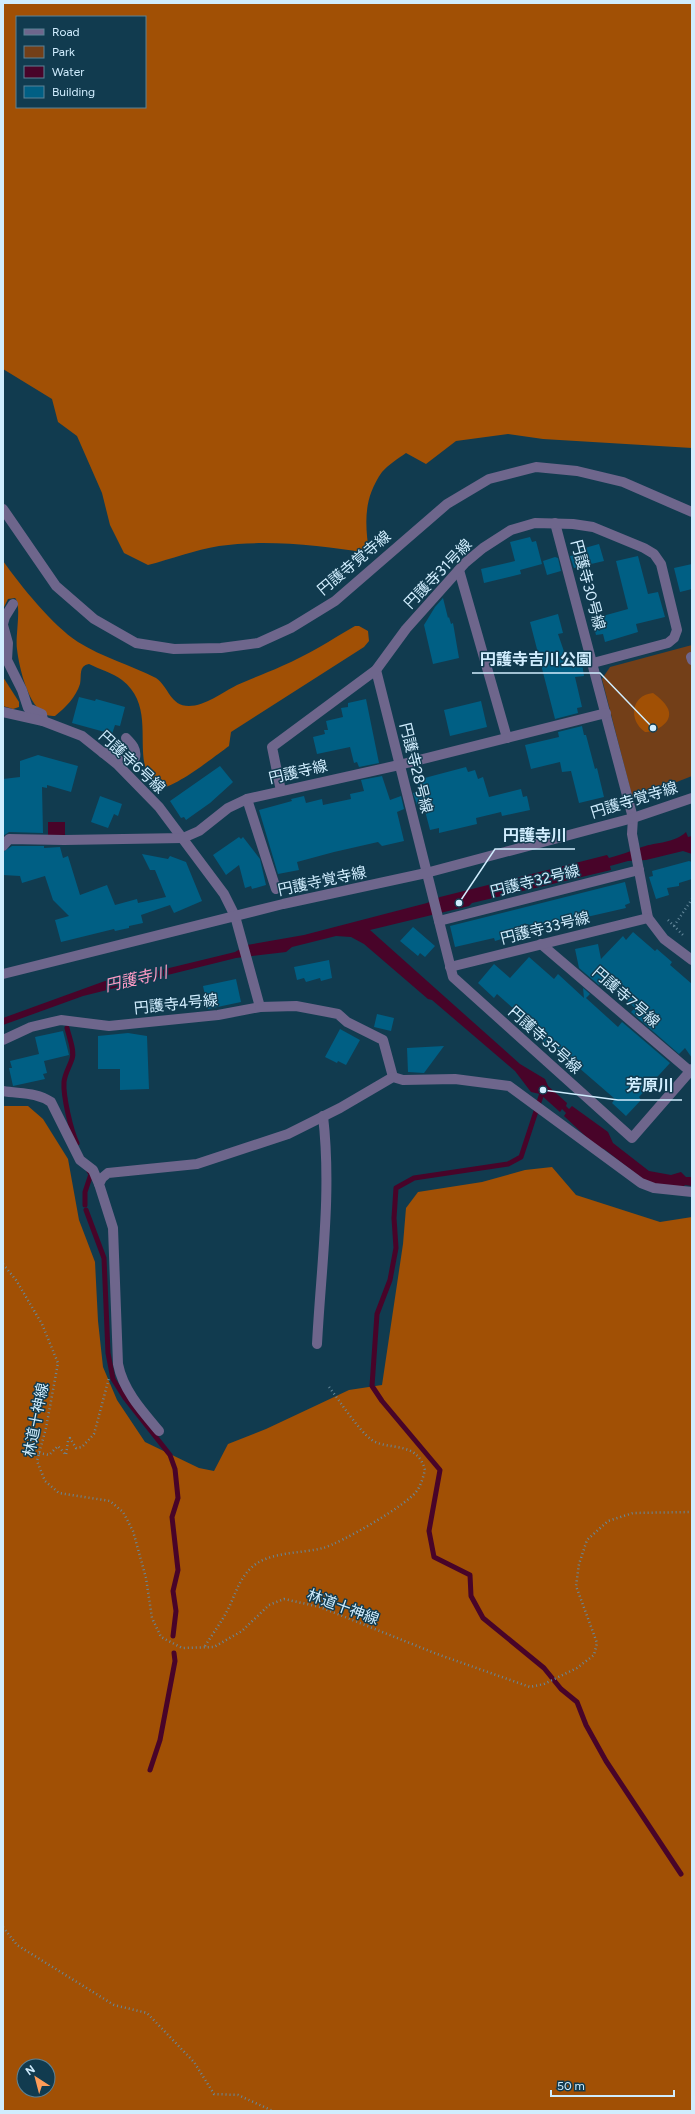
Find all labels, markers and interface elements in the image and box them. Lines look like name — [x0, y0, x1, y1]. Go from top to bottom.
legend — [16, 16, 146, 108]
text: Road — [52, 25, 80, 39]
text: Park — [52, 45, 75, 59]
text: Water — [52, 65, 84, 79]
text: Building — [52, 85, 95, 99]
street label: 円護寺覚寺線 — [314, 527, 394, 599]
street label: 円護寺31号線 — [400, 536, 476, 612]
street label: 円護寺30号線 — [567, 538, 609, 632]
callout: 円護寺吉川公園 — [472, 645, 600, 673]
text: 円護寺吉川公園 — [480, 650, 592, 669]
street label: 円護寺28号線 — [396, 721, 436, 815]
street label: 円護寺6号線 — [95, 727, 169, 797]
street label: 円護寺線 — [267, 756, 329, 788]
street label: 円護寺覚寺線 — [588, 778, 680, 822]
callout: 円護寺川 — [495, 821, 575, 849]
text: 円護寺川 — [503, 826, 567, 845]
street label: 円護寺32号線 — [488, 861, 582, 901]
street label: 円護寺覚寺線 — [276, 863, 368, 899]
street label: 円護寺33号線 — [499, 908, 591, 948]
water label: 円護寺川 — [103, 962, 171, 995]
street label: 円護寺7号線 — [589, 963, 663, 1031]
street label: 円護寺4号線 — [133, 991, 219, 1017]
street label: 円護寺35号線 — [505, 1003, 585, 1077]
callout: 芳原川 — [618, 1072, 682, 1100]
text: 芳原川 — [626, 1076, 674, 1095]
street label: 林道十神線 — [20, 1381, 52, 1459]
street label: 林道十神線 — [305, 1586, 381, 1628]
north arrow — [16, 2058, 56, 2098]
text: N — [23, 2063, 38, 2078]
scale bar — [551, 2072, 674, 2098]
text: 50 m — [557, 2079, 585, 2093]

